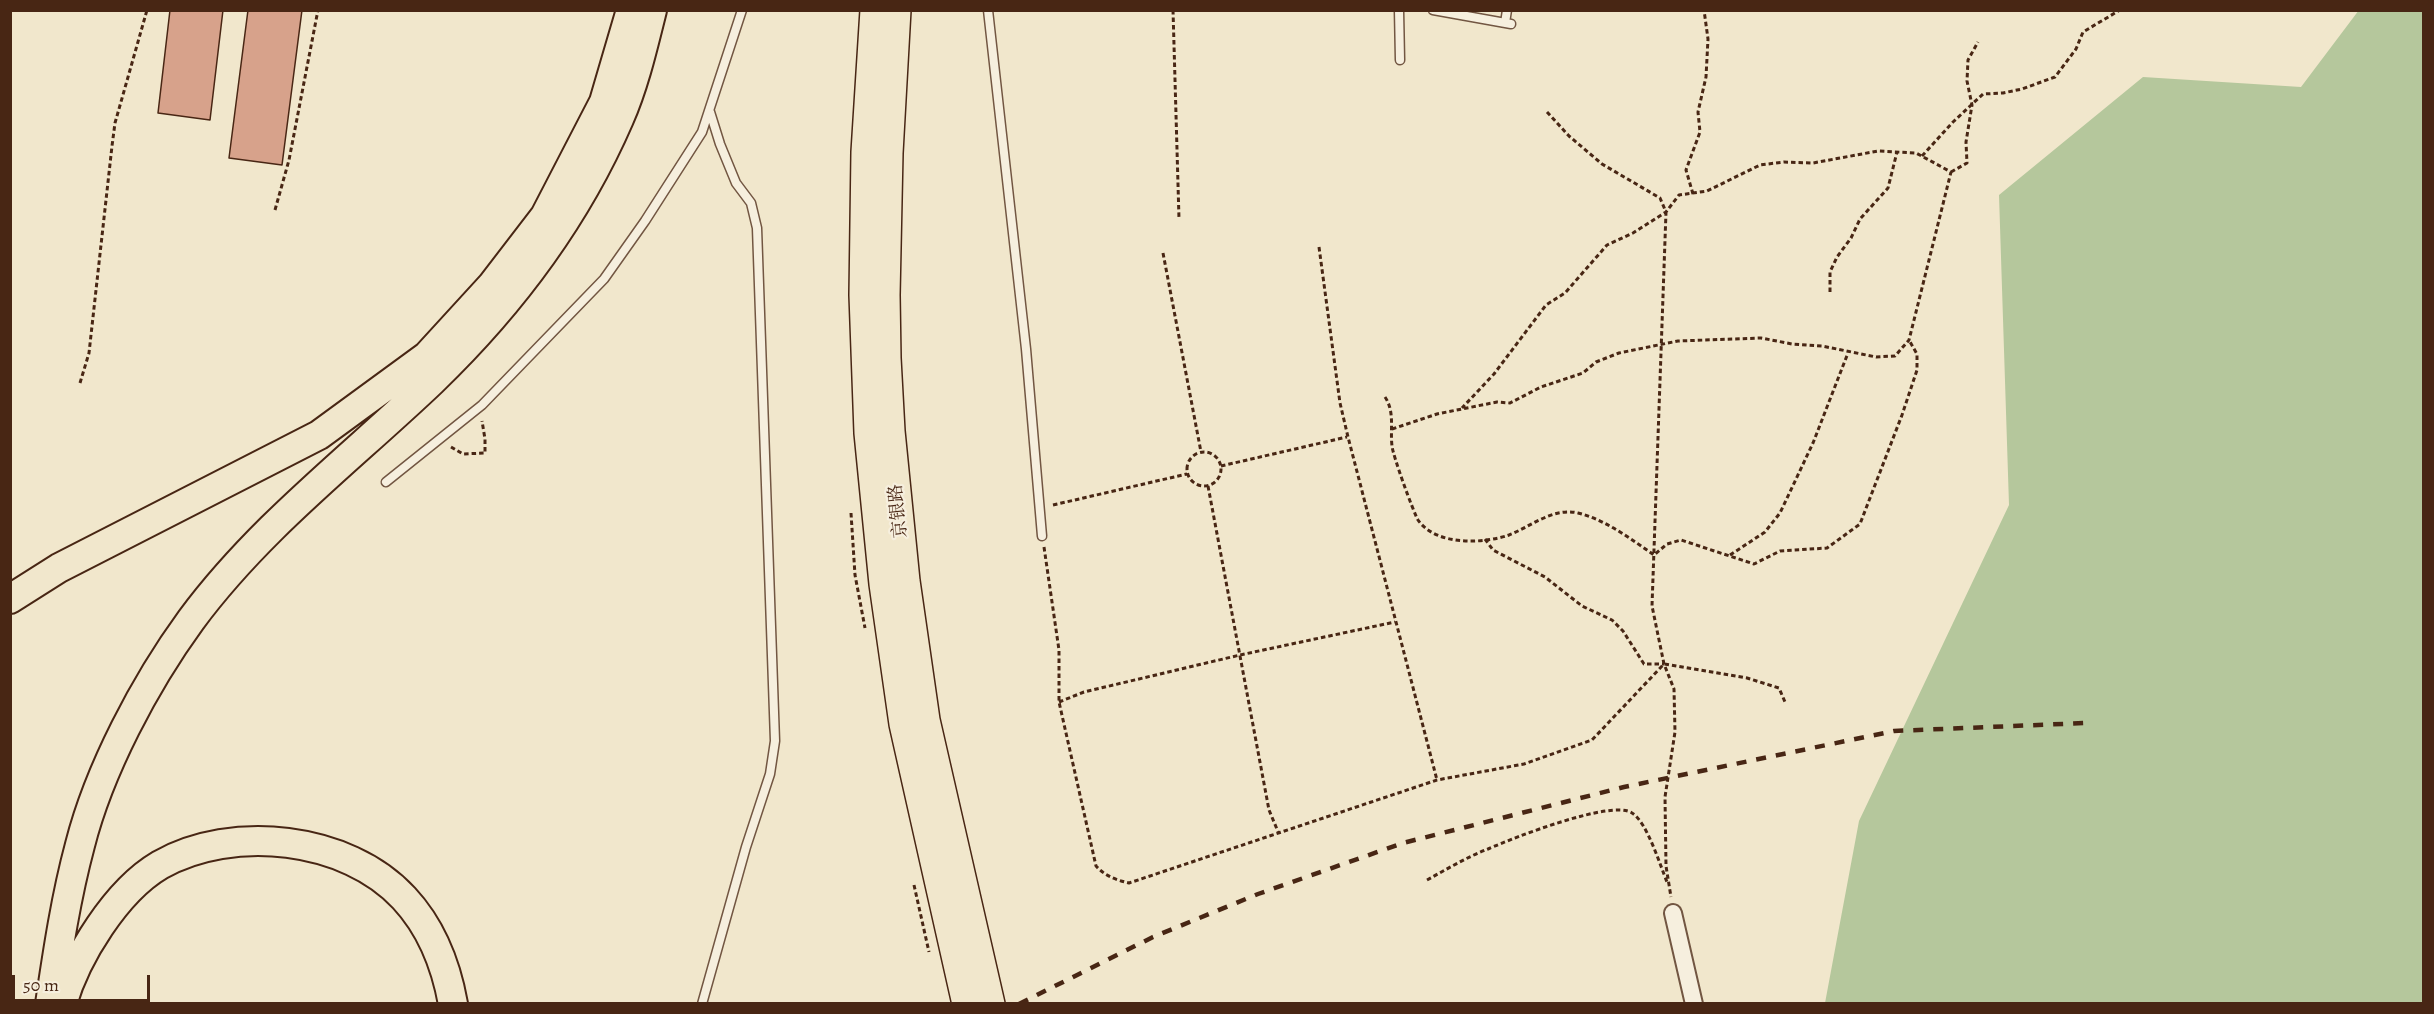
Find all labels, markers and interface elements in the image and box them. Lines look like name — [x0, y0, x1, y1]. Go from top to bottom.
street label: 京银路 — [885, 483, 913, 539]
scale bar — [15, 963, 153, 1001]
text: 50 m — [23, 973, 59, 997]

